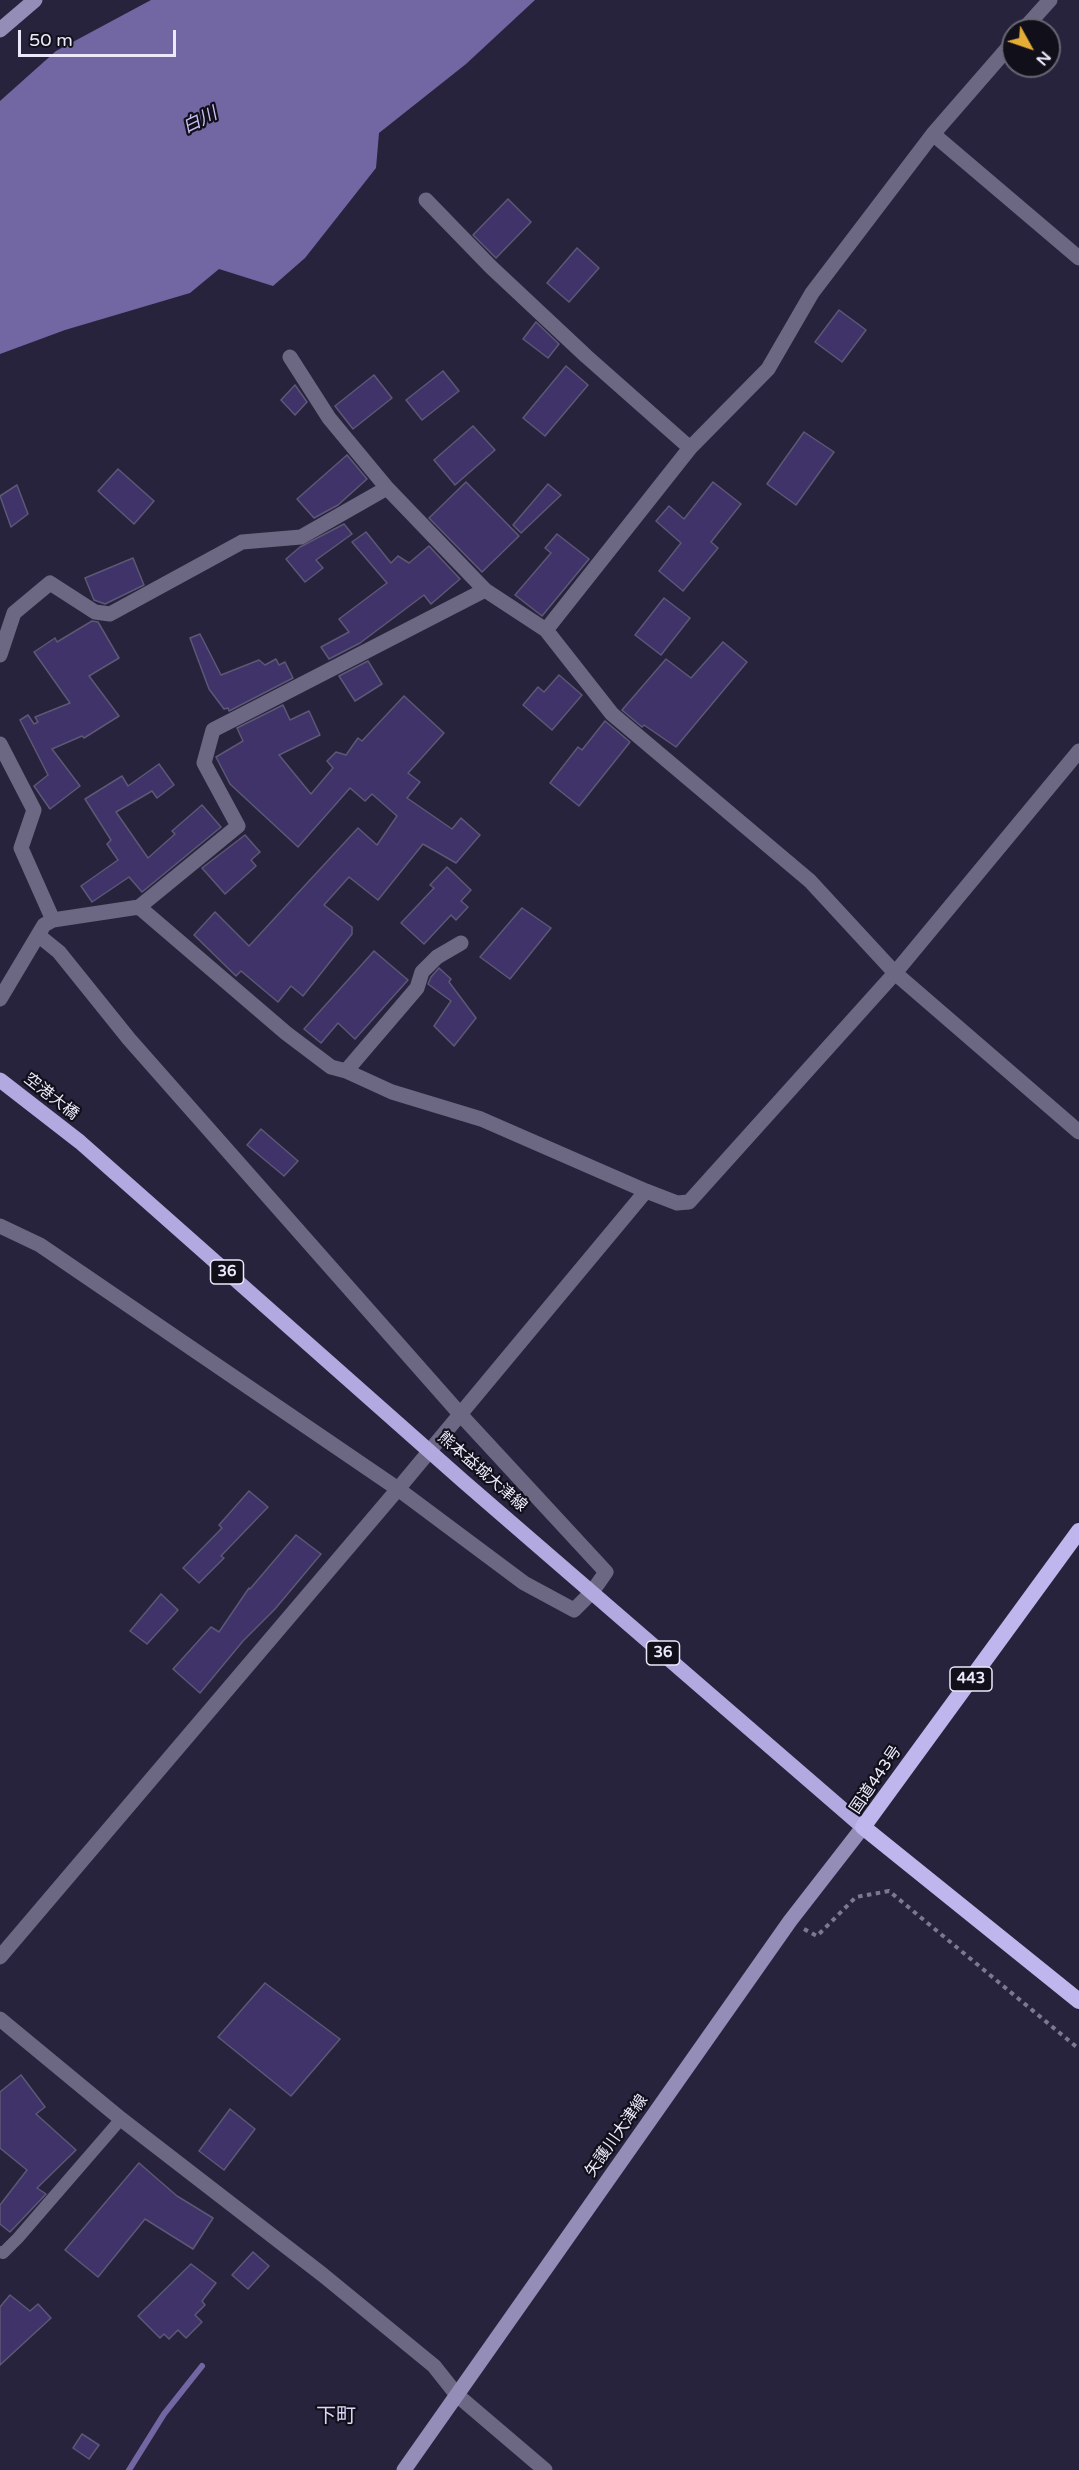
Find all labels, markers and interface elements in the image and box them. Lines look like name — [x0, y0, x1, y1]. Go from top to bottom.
scale bar — [21, 18, 178, 56]
north arrow — [1001, 18, 1061, 78]
text: 50 m — [29, 29, 73, 51]
text: N — [1031, 47, 1055, 70]
water label: 白川 — [179, 103, 221, 139]
street label: 空港大橋 — [20, 1070, 82, 1124]
road number: 36 — [210, 1260, 244, 1284]
street label: 熊本益城大津線 — [433, 1428, 531, 1516]
road number: 36 — [646, 1641, 680, 1665]
road number: 443 — [950, 1667, 992, 1691]
street label: 国道443号 — [846, 1742, 906, 1818]
street label: 矢護川大津線 — [582, 2091, 652, 2181]
district label: 下町 — [316, 2405, 356, 2429]

